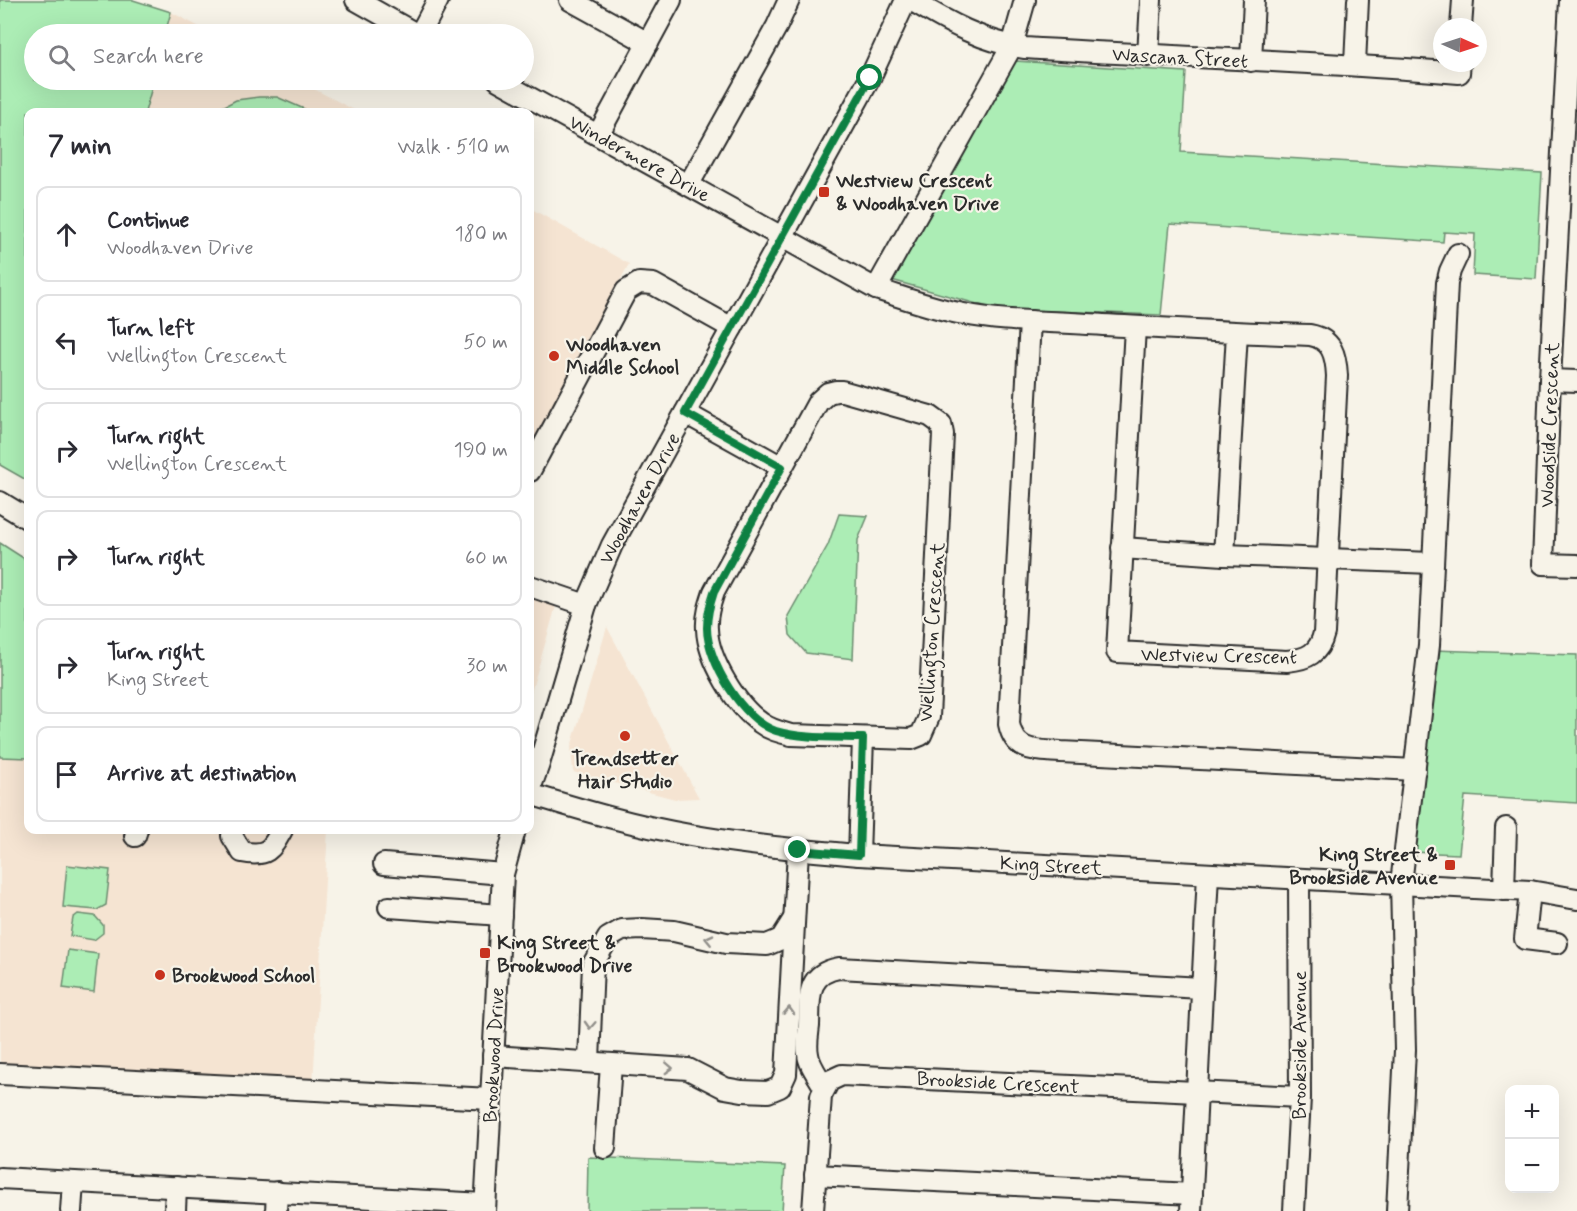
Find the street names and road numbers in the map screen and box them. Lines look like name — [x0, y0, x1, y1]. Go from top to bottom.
street label: Wascana Street — [1111, 41, 1249, 76]
street label: Windermere Drive — [564, 109, 715, 209]
street label: Woodside Crescent — [1534, 342, 1567, 508]
street label: Woodhaven Drive — [593, 428, 688, 569]
street label: Wellington Crescent — [913, 541, 954, 723]
street label: Westview Crescent — [1141, 642, 1297, 671]
street label: King Street — [999, 850, 1103, 884]
street label: Brookside Avenue — [1287, 970, 1314, 1119]
street label: Brookwood Drive — [477, 987, 512, 1123]
street label: Brookside Crescent — [916, 1066, 1080, 1101]

